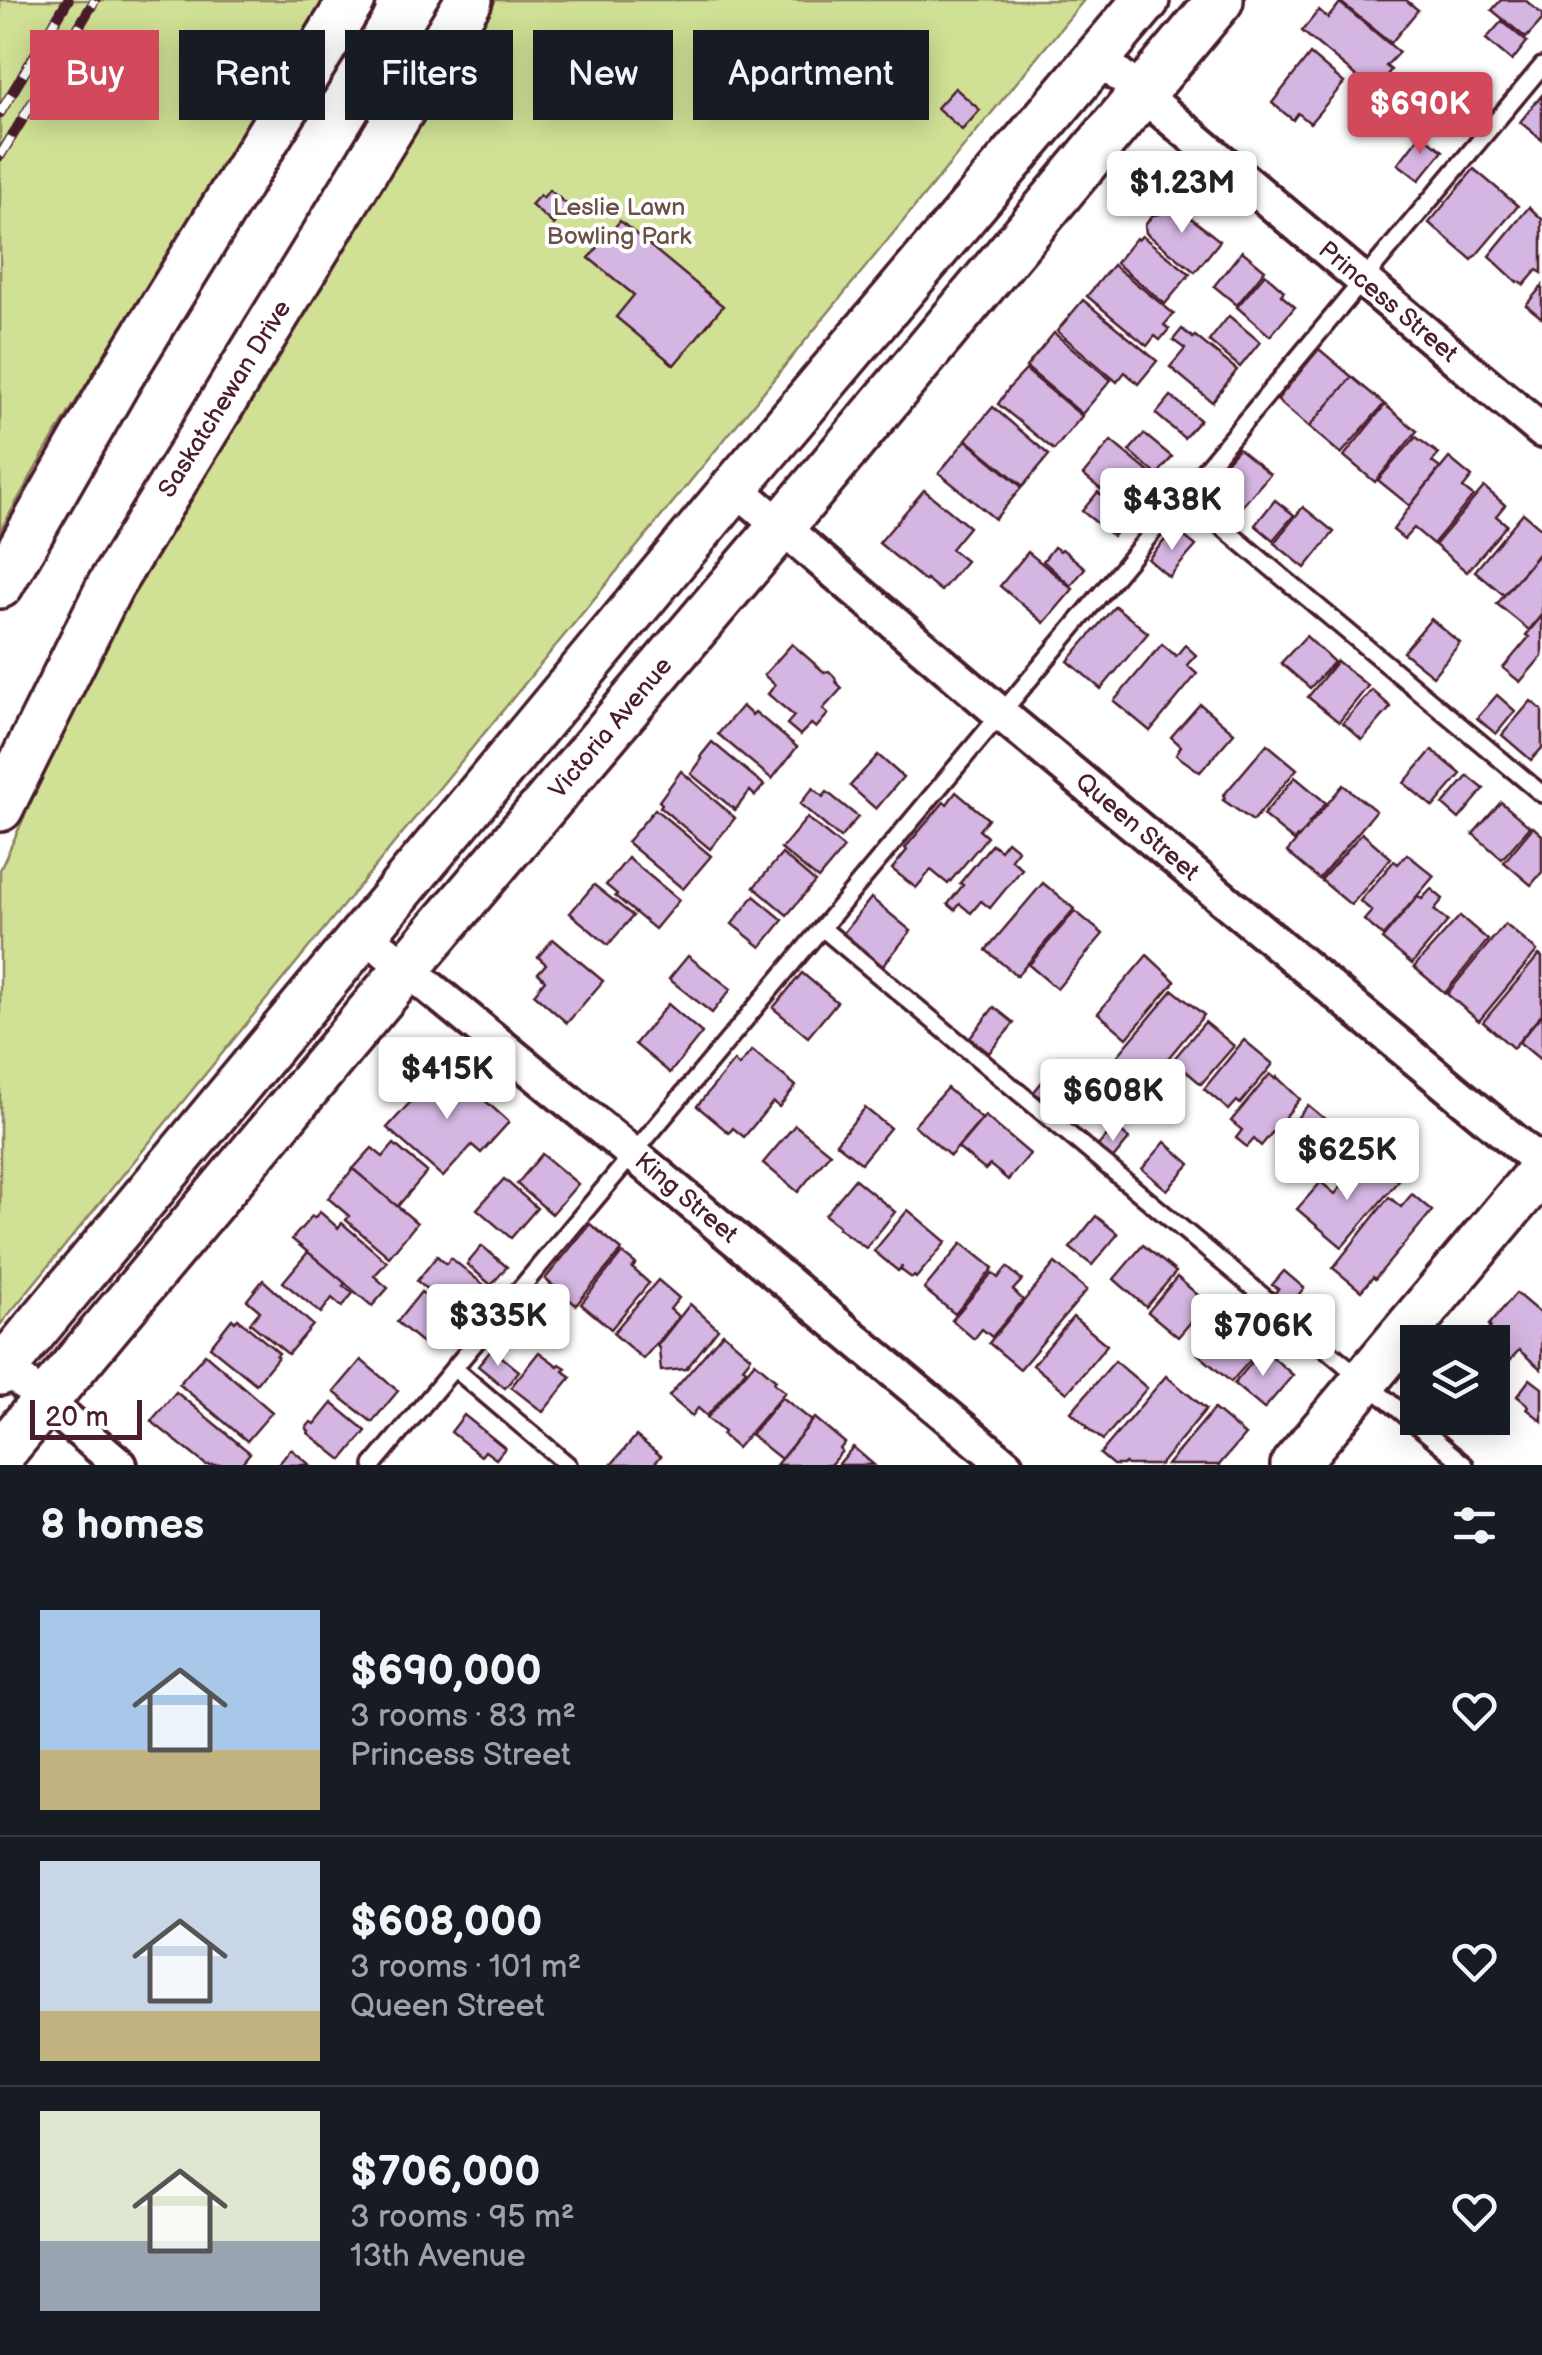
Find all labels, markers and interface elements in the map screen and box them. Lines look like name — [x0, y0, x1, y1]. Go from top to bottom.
chip: Buy — [30, 30, 159, 120]
chip: Rent — [179, 30, 325, 120]
chip: Filters — [345, 30, 513, 120]
chip: New — [533, 30, 673, 120]
chip: Apartment — [693, 30, 929, 120]
pin: $690K — [1350, 72, 1490, 157]
text: $690K — [1370, 85, 1470, 124]
pin: $1.23M — [1101, 151, 1263, 236]
text: $1.23M — [1129, 164, 1235, 203]
park label: Leslie Lawn Bowling Park — [547, 192, 692, 252]
street label: Princess Street — [1312, 235, 1464, 370]
street label: Saskatchewan Drive — [152, 294, 298, 503]
pin: $438K — [1102, 468, 1242, 553]
text: $438K — [1122, 481, 1222, 520]
street label: Victoria Avenue — [543, 651, 679, 805]
street label: Queen Street — [1069, 766, 1205, 888]
pin: $415K — [377, 1037, 517, 1122]
text: $415K — [401, 1050, 494, 1089]
pin: $608K — [1043, 1059, 1183, 1144]
text: $608K — [1062, 1072, 1164, 1111]
pin: $625K — [1277, 1118, 1417, 1203]
text: $625K — [1297, 1131, 1397, 1170]
street label: King Street — [628, 1146, 744, 1250]
pin: $335K — [428, 1284, 568, 1369]
pin: $706K — [1193, 1294, 1333, 1379]
text: $335K — [449, 1297, 547, 1336]
text: $706K — [1213, 1307, 1313, 1346]
map controls — [1400, 1325, 1510, 1435]
button: layers — [1400, 1325, 1510, 1435]
scale bar — [30, 1395, 142, 1440]
text: 20 m — [45, 1401, 109, 1434]
icon: filters — [1447, 1498, 1502, 1553]
text: 8 homes — [40, 1500, 204, 1551]
text: $690,000 — [350, 1646, 542, 1697]
icon: home — [120, 1650, 240, 1770]
icon: heart — [1447, 1683, 1502, 1738]
text: 3 rooms · 83 m² — [350, 1697, 576, 1736]
text: Princess Street — [350, 1736, 571, 1775]
text: $608,000 — [350, 1897, 542, 1948]
icon: home — [120, 1901, 240, 2021]
icon: heart — [1447, 1934, 1502, 1989]
text: 3 rooms · 101 m² — [350, 1948, 581, 1987]
text: Queen Street — [350, 1987, 545, 2026]
text: $706,000 — [350, 2147, 540, 2198]
icon: home — [120, 2151, 240, 2271]
icon: heart — [1447, 2184, 1502, 2239]
text: 3 rooms · 95 m² — [350, 2198, 575, 2237]
text: 13th Avenue — [350, 2237, 526, 2276]

